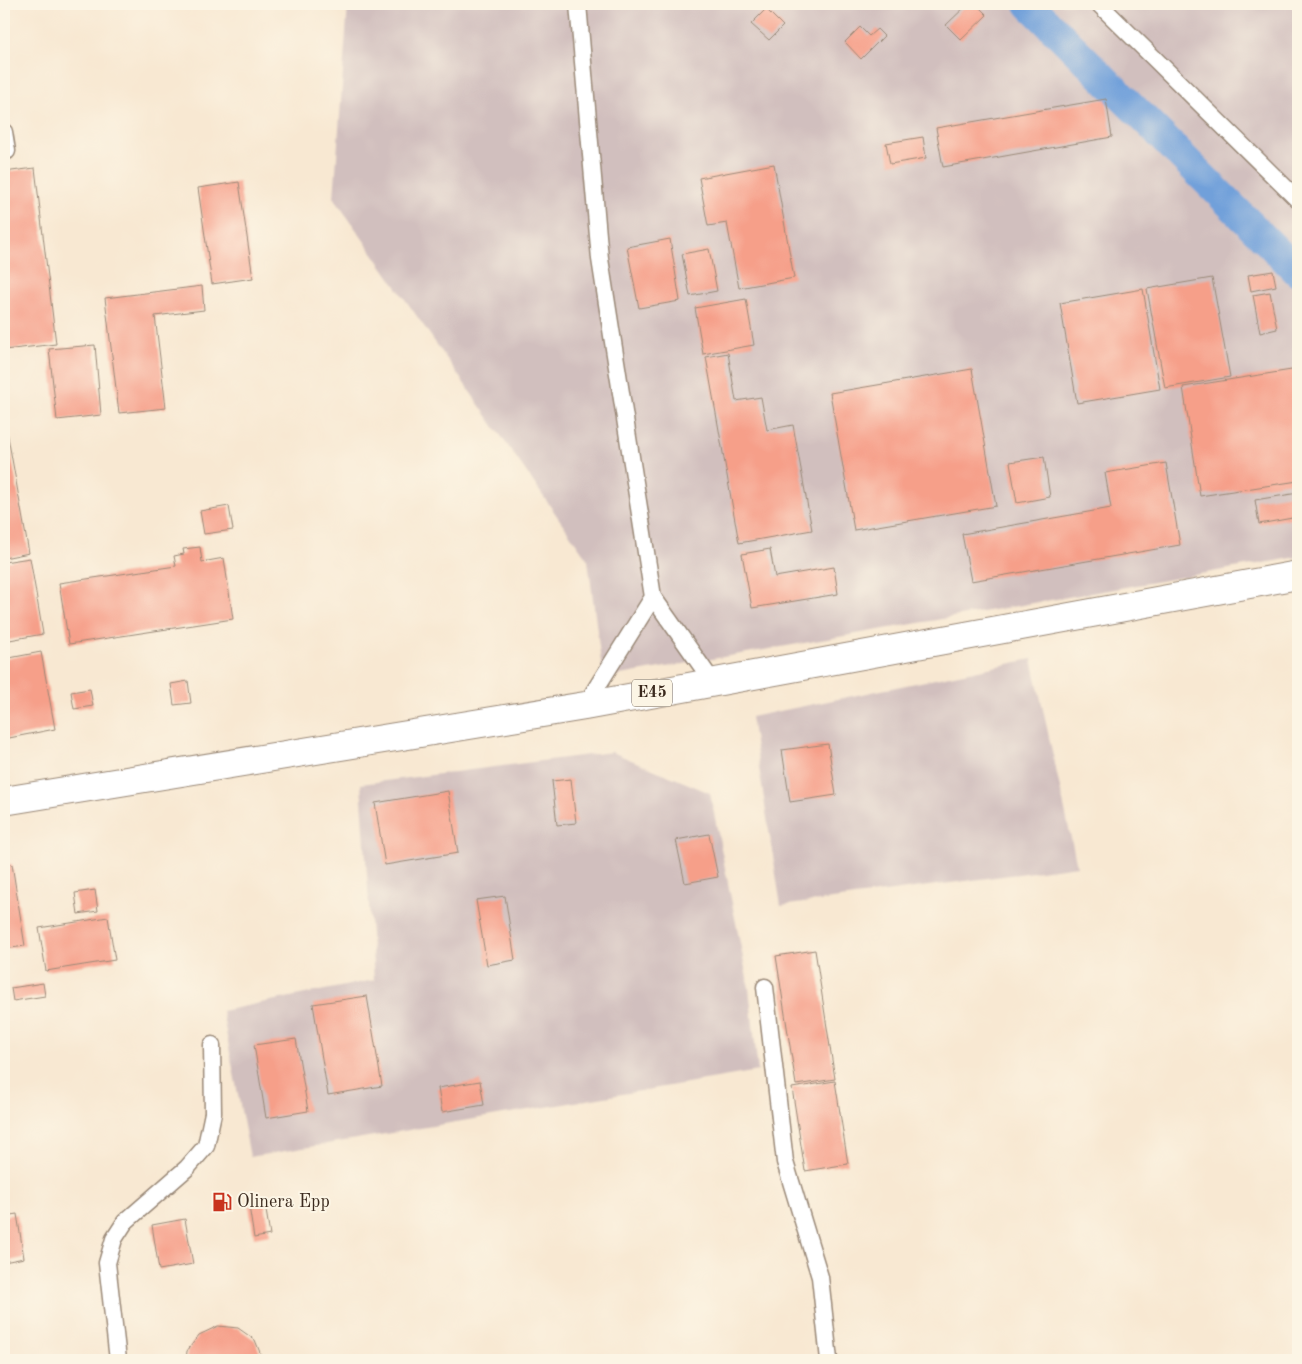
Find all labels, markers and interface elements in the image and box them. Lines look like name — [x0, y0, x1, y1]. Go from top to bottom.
road number: E45 — [632, 680, 672, 706]
fuel station icon: Olinera Epp — [211, 1191, 233, 1213]
place label: Olinera Epp — [237, 1193, 330, 1211]

